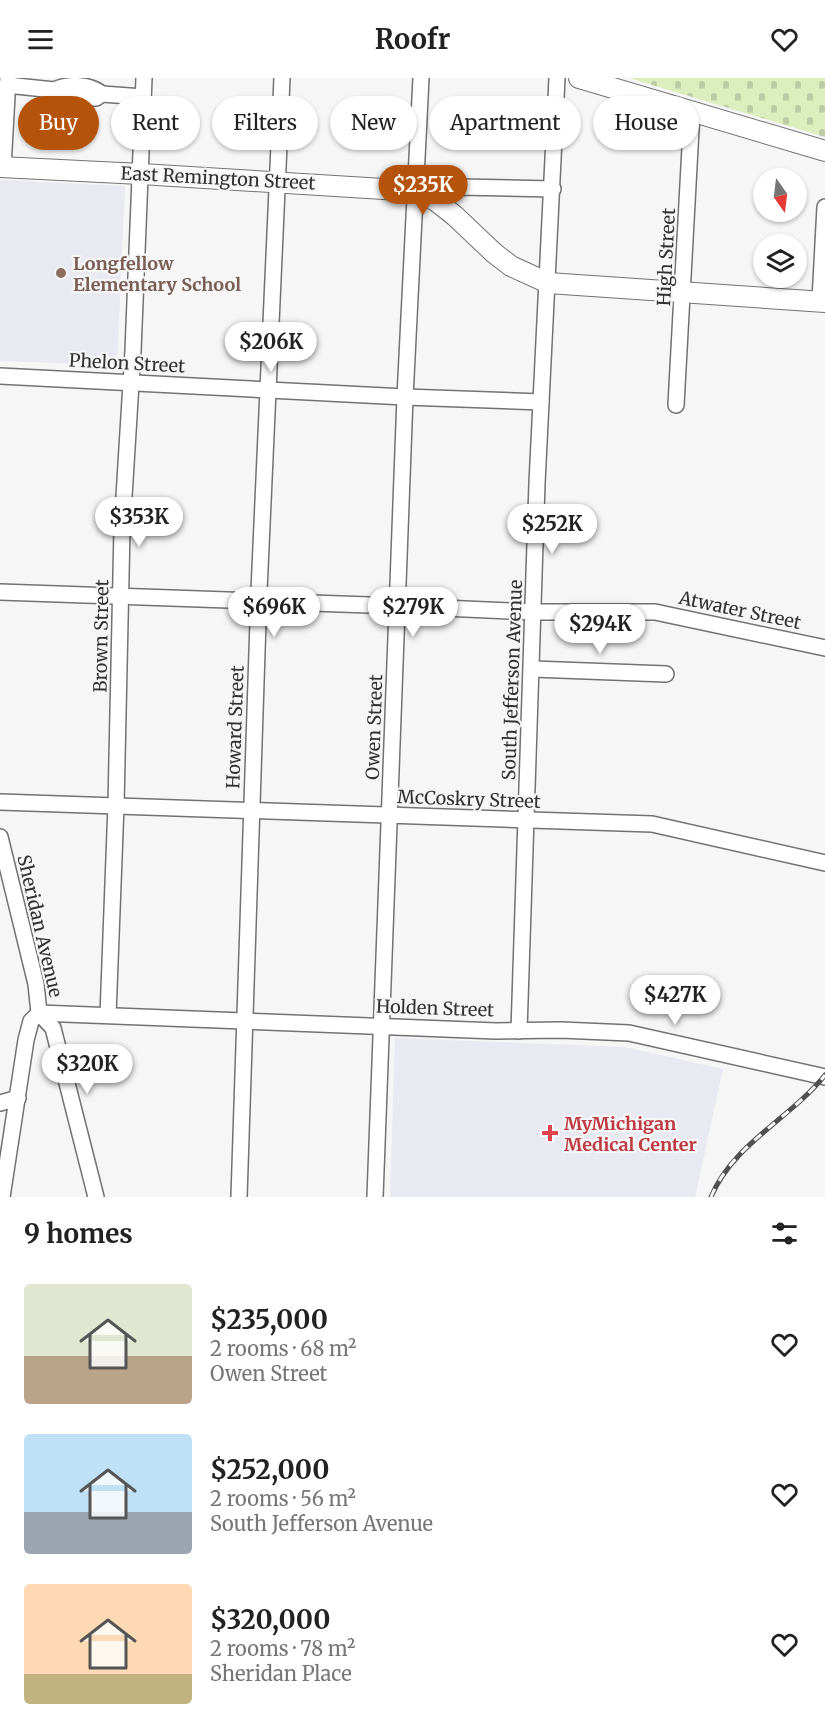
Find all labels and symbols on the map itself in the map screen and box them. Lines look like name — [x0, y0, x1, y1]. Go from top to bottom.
street label: East Remington Street — [120, 161, 316, 195]
pin: $235K — [381, 165, 465, 216]
north arrow — [753, 168, 807, 222]
street label: High Street — [652, 207, 680, 307]
place label: Longfellow Elementary School — [73, 252, 241, 296]
marker: Longfellow Elementary School — [54, 266, 68, 280]
pin: $206K — [229, 322, 313, 373]
street label: Phelon Street — [68, 348, 186, 378]
pin: $353K — [97, 497, 181, 548]
pin: $252K — [510, 504, 594, 555]
street label: Brown Street — [89, 579, 113, 693]
street label: South Jefferson Avenue — [497, 579, 527, 781]
street label: Atwater Street — [676, 586, 803, 634]
pin: $696K — [232, 587, 316, 638]
pin: $279K — [371, 587, 455, 638]
pin: $294K — [558, 604, 642, 655]
street label: Howard Street — [221, 665, 249, 789]
street label: Owen Street — [361, 674, 387, 780]
street label: McCoskry Street — [397, 785, 541, 813]
street label: Sheridan Avenue — [12, 852, 68, 1000]
pin: $427K — [633, 975, 717, 1026]
street label: Holden Street — [376, 994, 494, 1022]
pin: $320K — [45, 1044, 129, 1095]
place label: MyMichigan Medical Center — [564, 1112, 697, 1156]
marker: MyMichigan Medical Center — [541, 1124, 559, 1142]

